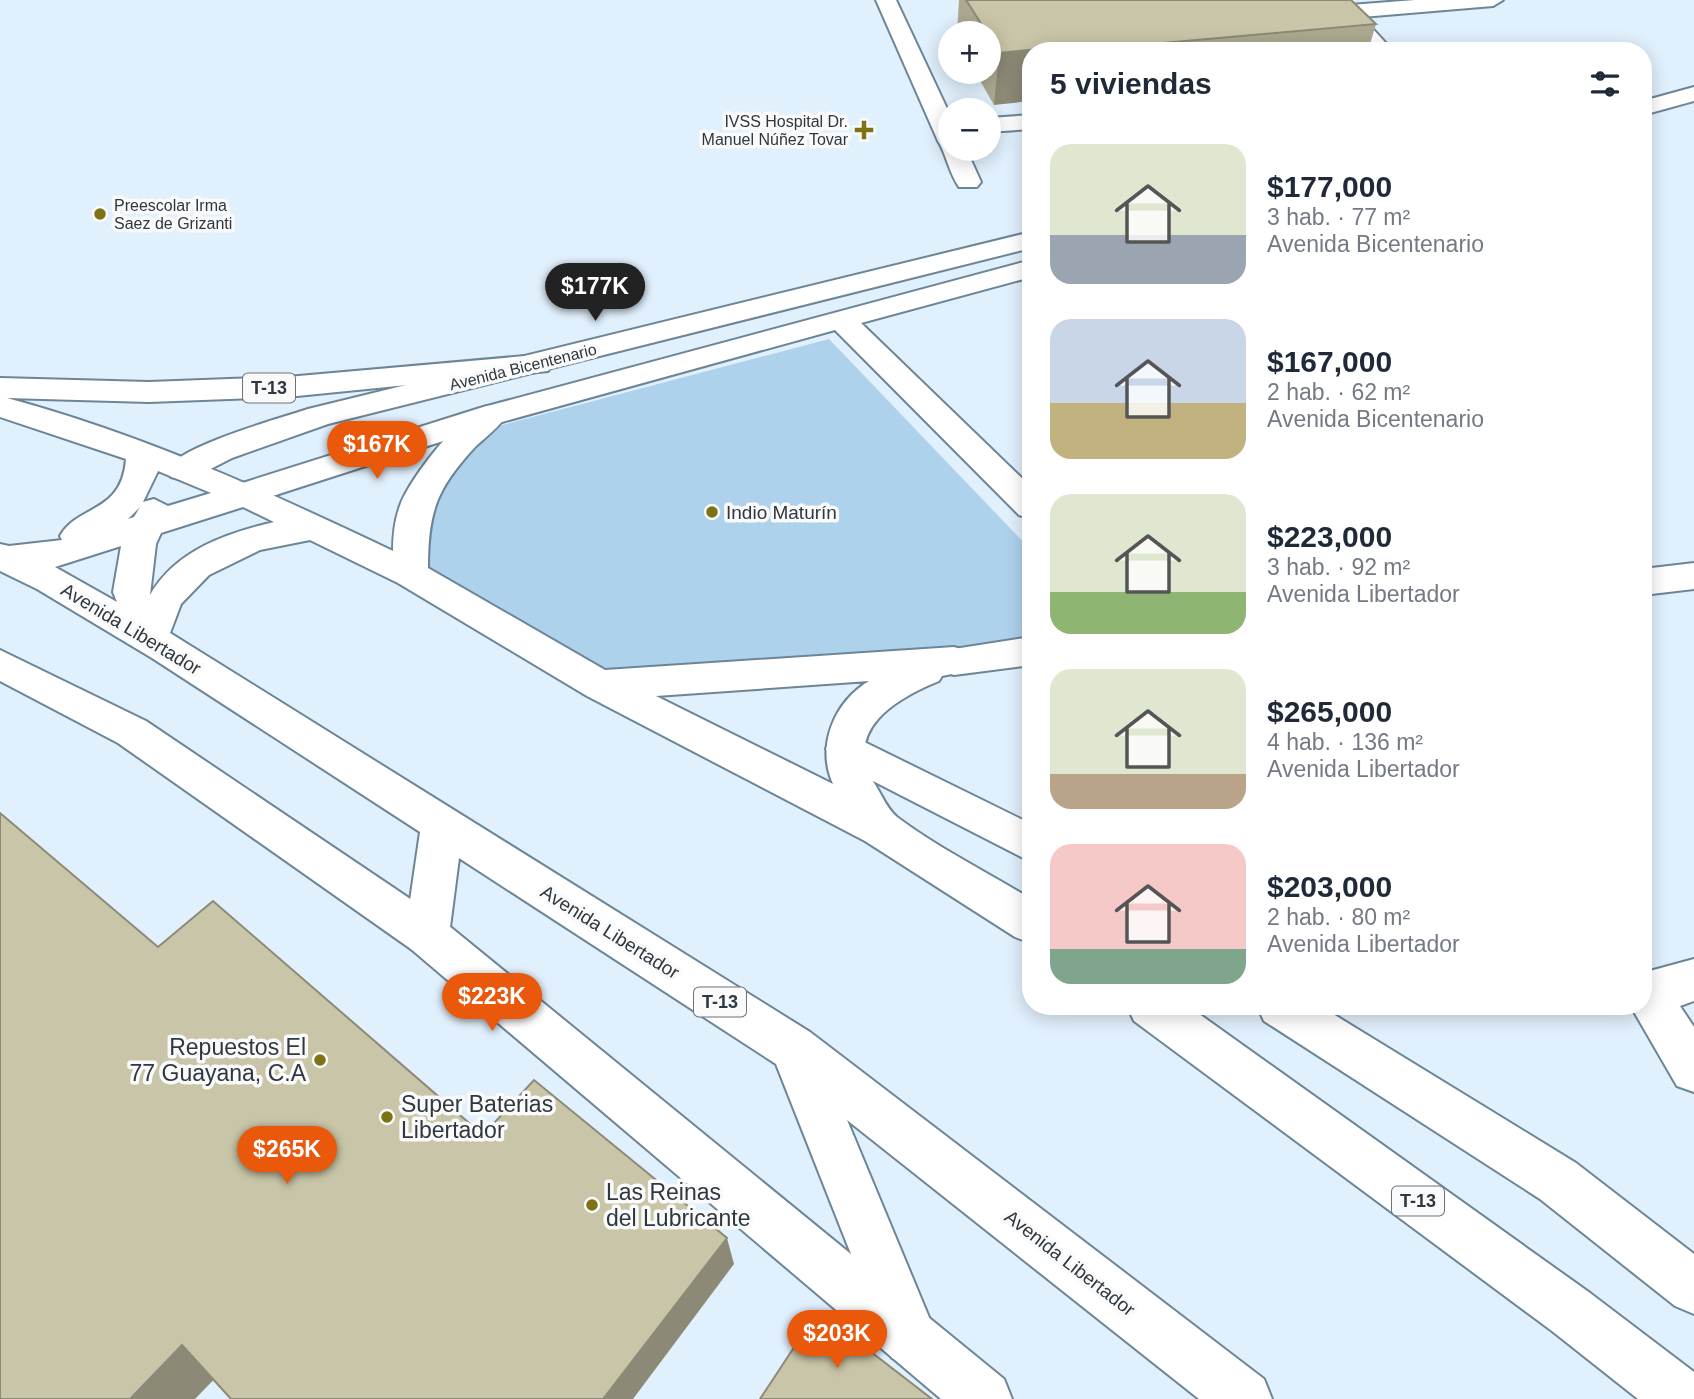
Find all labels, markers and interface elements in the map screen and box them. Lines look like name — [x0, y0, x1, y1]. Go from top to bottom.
map controls — [938, 21, 1001, 161]
button: + — [938, 21, 1001, 84]
icon: filters — [1586, 65, 1624, 103]
text: 5 viviendas — [1050, 67, 1212, 100]
button: − — [938, 98, 1001, 161]
place label: IVSS Hospital Dr. Manuel Núñez Tovar — [702, 113, 849, 148]
marker: IVSS Hospital Dr. Manuel Núñez Tovar — [854, 120, 874, 140]
text: $177,000 — [1267, 170, 1392, 203]
icon: home — [1106, 172, 1190, 256]
place label: Preescolar Irma Saez de Grizanti — [114, 197, 232, 232]
text: 3 hab. · 77 m² — [1267, 204, 1410, 230]
marker: Preescolar Irma Saez de Grizanti — [92, 206, 108, 222]
text: Avenida Bicentenario — [1267, 231, 1484, 257]
pin: $177K — [546, 264, 644, 323]
text: $177K — [561, 273, 629, 299]
street label: Avenida Bicentenario — [448, 340, 598, 394]
text: $167,000 — [1267, 345, 1392, 378]
icon: home — [1106, 347, 1190, 431]
road number: T-13 — [243, 374, 295, 402]
text: 2 hab. · 62 m² — [1267, 379, 1410, 405]
text: Avenida Bicentenario — [1267, 406, 1484, 432]
pin: $167K — [328, 421, 426, 481]
text: $167K — [343, 431, 411, 457]
place label: Indio Maturín — [726, 502, 837, 523]
marker: Indio Maturín — [704, 504, 720, 520]
text: $223,000 — [1267, 520, 1392, 553]
icon: home — [1106, 522, 1190, 606]
text: 3 hab. · 92 m² — [1267, 554, 1410, 580]
street label: Avenida Libertador — [57, 579, 205, 679]
text: Avenida Libertador — [1267, 581, 1460, 607]
text: $265,000 — [1267, 695, 1392, 728]
icon: home — [1106, 697, 1190, 781]
text: 4 hab. · 136 m² — [1267, 729, 1423, 755]
text: Avenida Libertador — [1267, 756, 1460, 782]
text: $203,000 — [1267, 870, 1392, 903]
icon: home — [1106, 872, 1190, 956]
street label: Avenida Libertador — [537, 881, 684, 983]
text: 2 hab. · 80 m² — [1267, 904, 1410, 930]
text: Avenida Libertador — [1267, 931, 1460, 957]
pin: $223K — [443, 974, 541, 1033]
text: $223K — [458, 983, 526, 1009]
road number: T-13 — [694, 987, 746, 1016]
place label: Repuestos El 77 Guayana, C.A — [130, 1034, 307, 1086]
marker: Repuestos El 77 Guayana, C.A — [312, 1052, 328, 1068]
place label: Super Baterias Libertador — [401, 1091, 553, 1143]
marker: Super Baterias Libertador — [379, 1109, 395, 1125]
pin: $265K — [238, 1126, 336, 1186]
text: $265K — [253, 1136, 321, 1162]
place label: Las Reinas del Lubricante — [606, 1179, 751, 1231]
road number: T-13 — [1392, 1186, 1444, 1216]
marker: Las Reinas del Lubricante — [584, 1197, 600, 1213]
street label: Avenida Libertador — [1001, 1206, 1140, 1321]
pin: $203K — [788, 1310, 886, 1370]
text: $203K — [803, 1320, 871, 1346]

